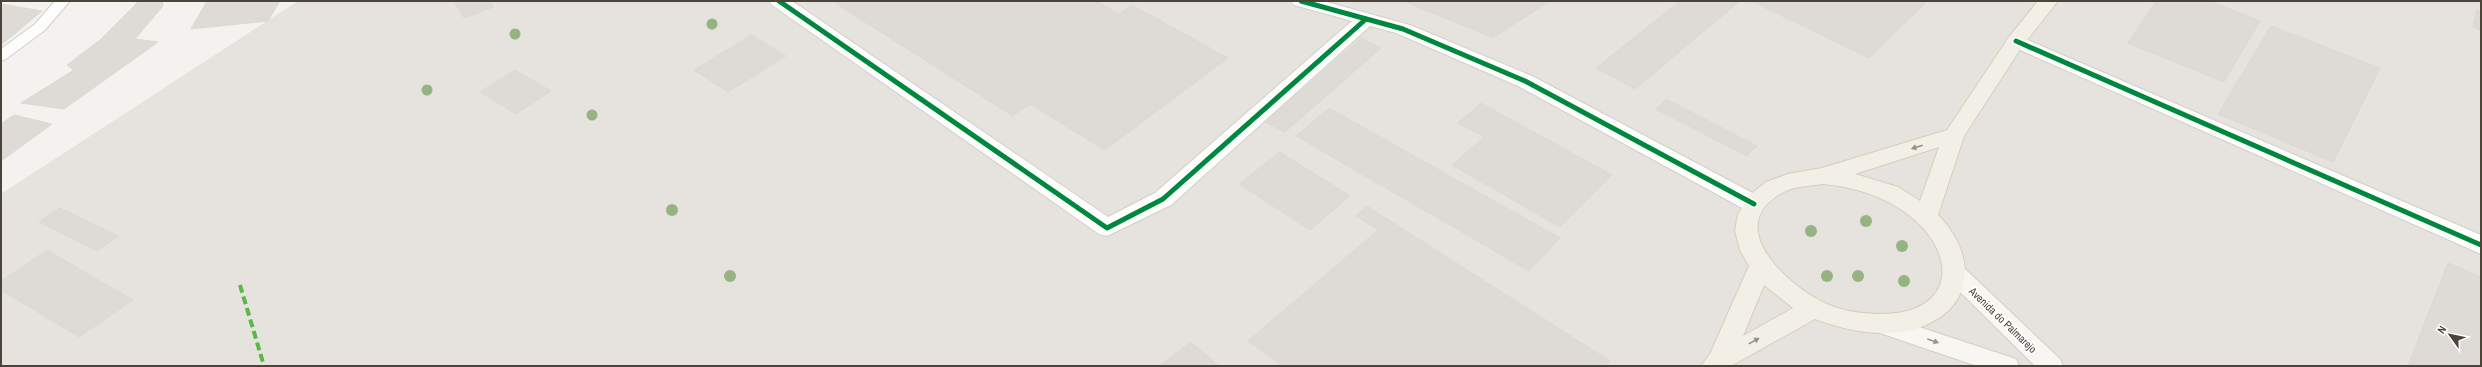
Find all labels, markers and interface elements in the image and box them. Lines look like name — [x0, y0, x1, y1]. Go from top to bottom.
one-way arrow — [1911, 144, 1923, 150]
street label: Avenida do Palmarejo — [1966, 283, 2040, 356]
north arrow — [2430, 315, 2470, 355]
text: N — [2434, 323, 2449, 336]
one-way arrow — [1748, 338, 1760, 344]
one-way arrow — [1927, 338, 1939, 344]

